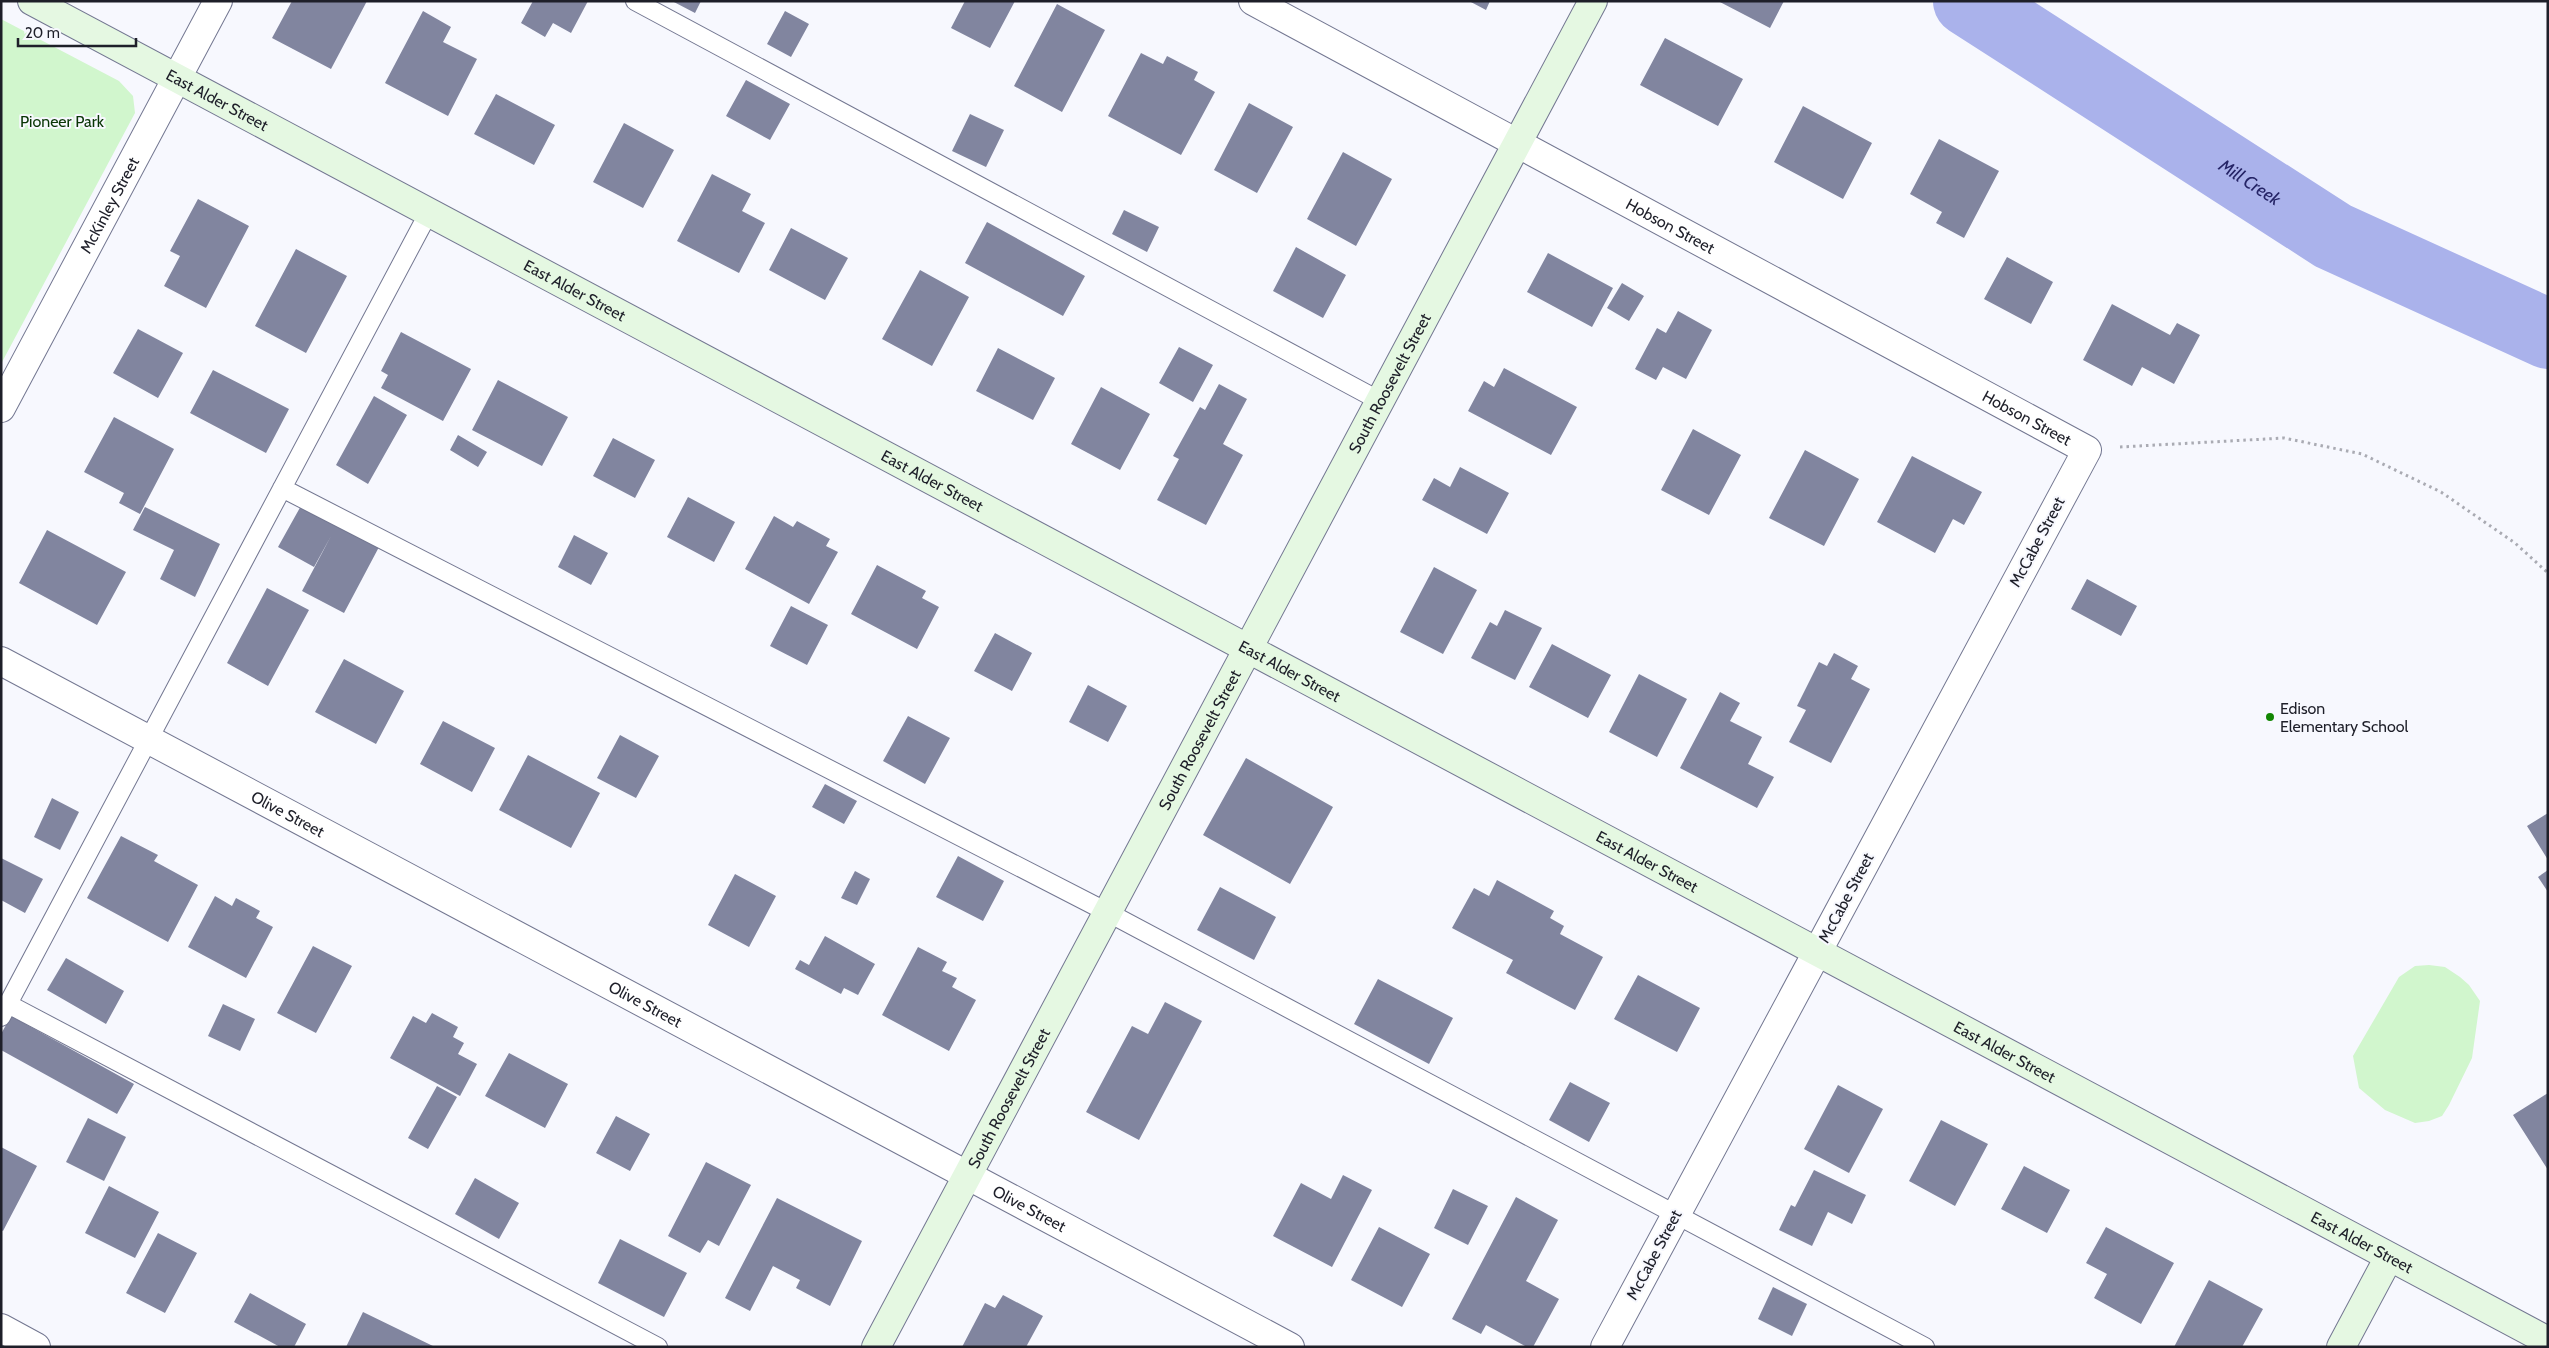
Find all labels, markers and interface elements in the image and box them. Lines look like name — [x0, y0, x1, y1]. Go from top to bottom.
scale bar — [18, 15, 135, 47]
text: 20 m — [25, 24, 60, 42]
street label: East Alder Street — [163, 65, 272, 135]
park label: Pioneer Park — [20, 112, 105, 131]
street label: McKinley Street — [76, 153, 143, 256]
water label: Mill Creek — [2214, 154, 2286, 211]
street label: Hobson Street — [1623, 194, 1719, 258]
street label: East Alder Street — [521, 255, 629, 325]
street label: South Roosevelt Street — [1344, 309, 1435, 456]
street label: Hobson Street — [1979, 386, 2075, 450]
street label: East Alder Street — [878, 446, 987, 516]
street label: McCabe Street — [2005, 493, 2069, 590]
street label: East Alder Street — [1236, 636, 1344, 706]
street label: South Roosevelt Street — [1154, 666, 1245, 813]
place label: Edison Elementary School — [2280, 699, 2408, 736]
marker: Edison Elementary School — [2264, 711, 2276, 723]
street label: Olive Street — [248, 786, 328, 841]
street label: East Alder Street — [1593, 826, 1702, 896]
street label: McCabe Street — [1814, 849, 1878, 946]
street label: Olive Street — [606, 977, 686, 1031]
street label: East Alder Street — [1951, 1017, 2059, 1087]
street label: South Roosevelt Street — [964, 1024, 1054, 1171]
street label: Olive Street — [990, 1181, 1070, 1236]
street label: McCabe Street — [1622, 1206, 1686, 1303]
street label: East Alder Street — [2308, 1207, 2417, 1277]

